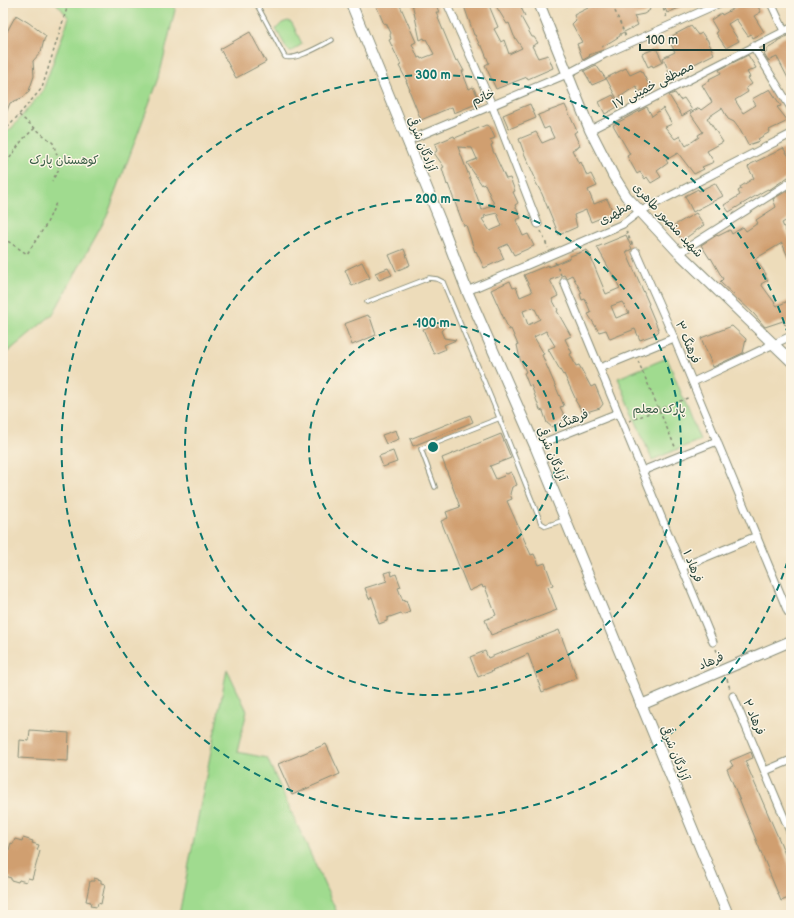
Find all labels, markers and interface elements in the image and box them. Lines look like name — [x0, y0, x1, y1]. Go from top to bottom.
scale bar — [640, 26, 764, 52]
text: 100 m — [646, 33, 678, 48]
street label: مصطفی خمینی ۱۷ — [610, 58, 696, 112]
text: 300 m — [415, 68, 451, 83]
street label: خاتم — [469, 86, 498, 110]
street label: آزادگان شرقی — [404, 115, 440, 175]
park label: کوهستان پارک — [29, 153, 99, 168]
street label: شهید منصور طاهری — [629, 180, 706, 261]
text: 200 m — [415, 192, 451, 207]
street label: مطهری — [596, 198, 634, 229]
text: 100 m — [416, 316, 450, 331]
street label: فرهنگ ۳ — [672, 319, 703, 366]
park label: پارک معلم — [633, 402, 685, 418]
street label: فرهنگ — [556, 407, 591, 432]
street label: آزادگان شرقی — [533, 425, 570, 485]
centre of rings — [426, 440, 440, 454]
street label: فرهاد ۱ — [679, 548, 706, 585]
street label: فرهاد — [696, 649, 726, 673]
street label: فرهاد ۲ — [739, 697, 768, 737]
street label: آزادگان شرقی — [657, 724, 693, 784]

